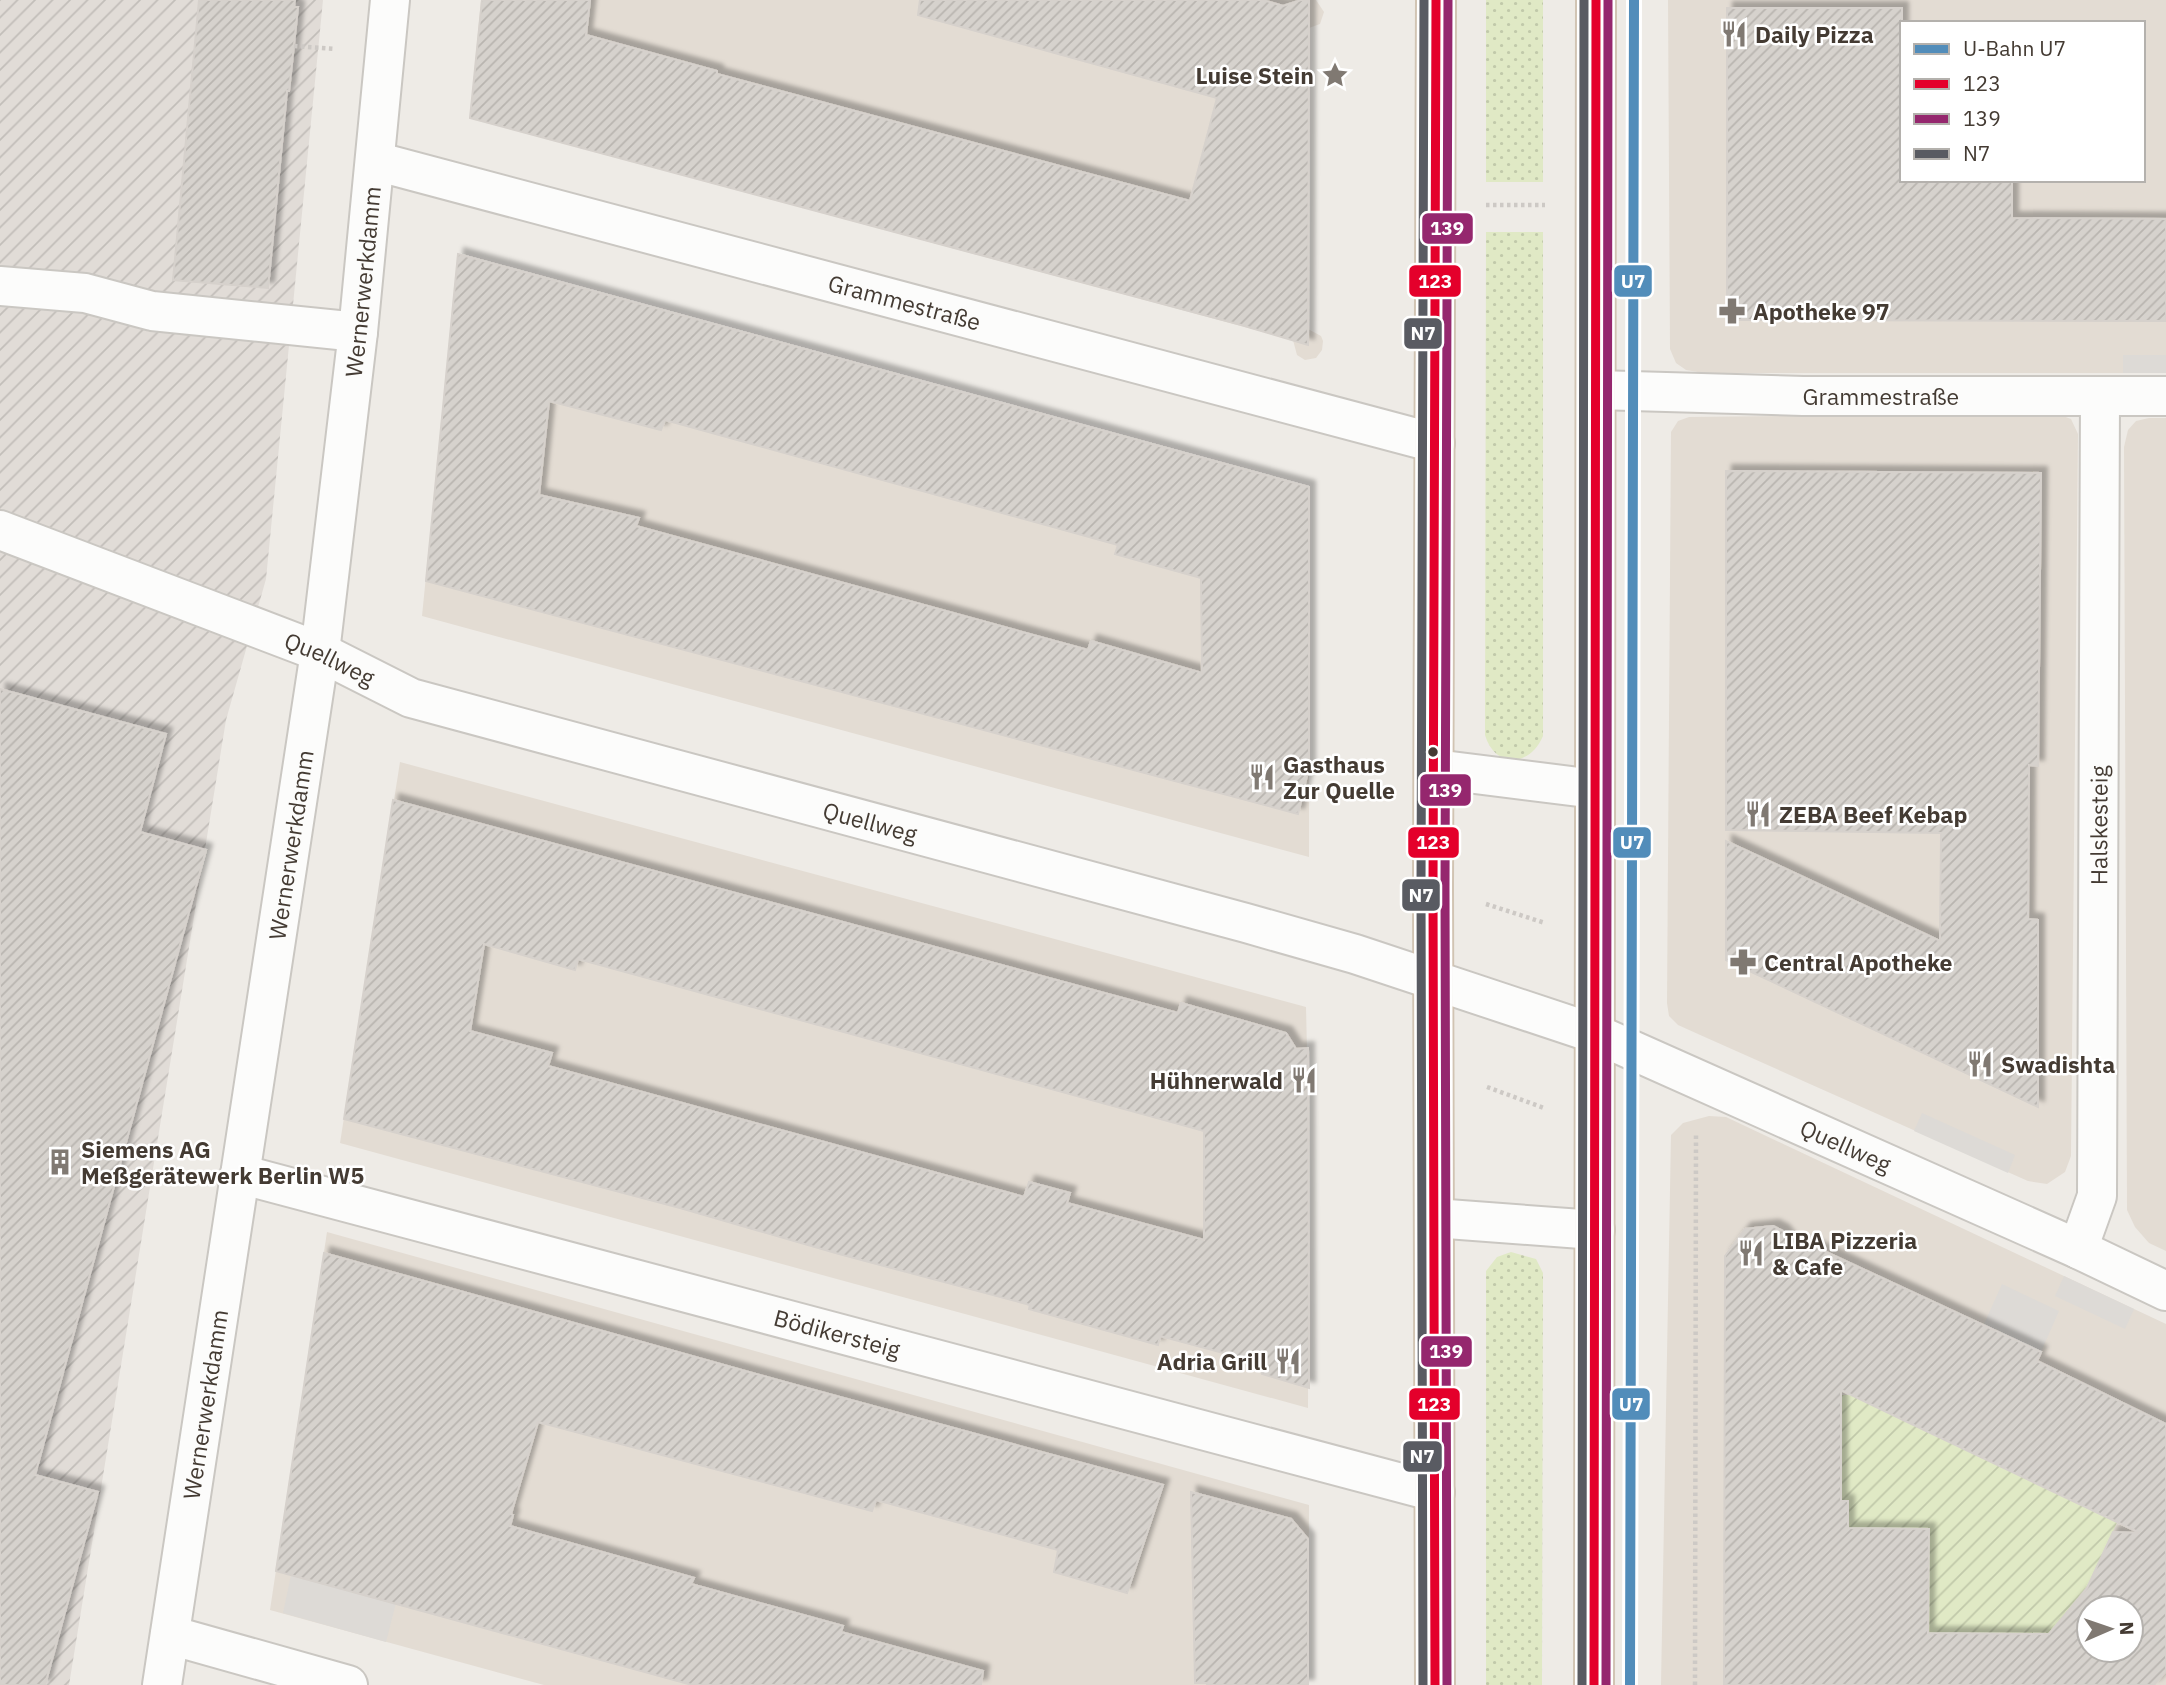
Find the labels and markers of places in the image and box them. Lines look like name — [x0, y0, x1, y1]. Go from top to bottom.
restaurant icon: Daily Pizza — [1719, 19, 1749, 49]
place label: Daily Pizza — [1755, 19, 1874, 49]
place label: Luise Stein — [1196, 60, 1314, 90]
place icon: Luise Stein — [1320, 60, 1350, 90]
pharmacy icon: Apotheke 97 — [1717, 296, 1747, 326]
place label: Apotheke 97 — [1753, 296, 1890, 326]
unlabelled marker — [1426, 745, 1440, 759]
place label: Gasthaus Zur Quelle — [1283, 749, 1395, 805]
restaurant icon: Gasthaus Zur Quelle — [1247, 762, 1277, 792]
restaurant icon: ZEBA Beef Kebap — [1743, 799, 1773, 829]
place label: ZEBA Beef Kebap — [1779, 799, 1967, 829]
pharmacy icon: Central Apotheke — [1728, 947, 1758, 977]
place label: Central Apotheke — [1764, 947, 1953, 977]
restaurant icon: Swadishta — [1965, 1049, 1995, 1079]
place label: Swadishta — [2001, 1049, 2115, 1079]
place label: Hühnerwald — [1150, 1065, 1283, 1095]
restaurant icon: Hühnerwald — [1289, 1065, 1319, 1095]
place label: Siemens AG Meßgerätewerk Berlin W5 — [81, 1134, 364, 1190]
building icon: Siemens AG Meßgerätewerk Berlin W5 — [45, 1147, 75, 1177]
place label: LIBA Pizzeria & Cafe — [1772, 1225, 1917, 1281]
restaurant icon: LIBA Pizzeria & Cafe — [1736, 1238, 1766, 1268]
place label: Adria Grill — [1157, 1346, 1267, 1376]
restaurant icon: Adria Grill — [1273, 1346, 1303, 1376]

